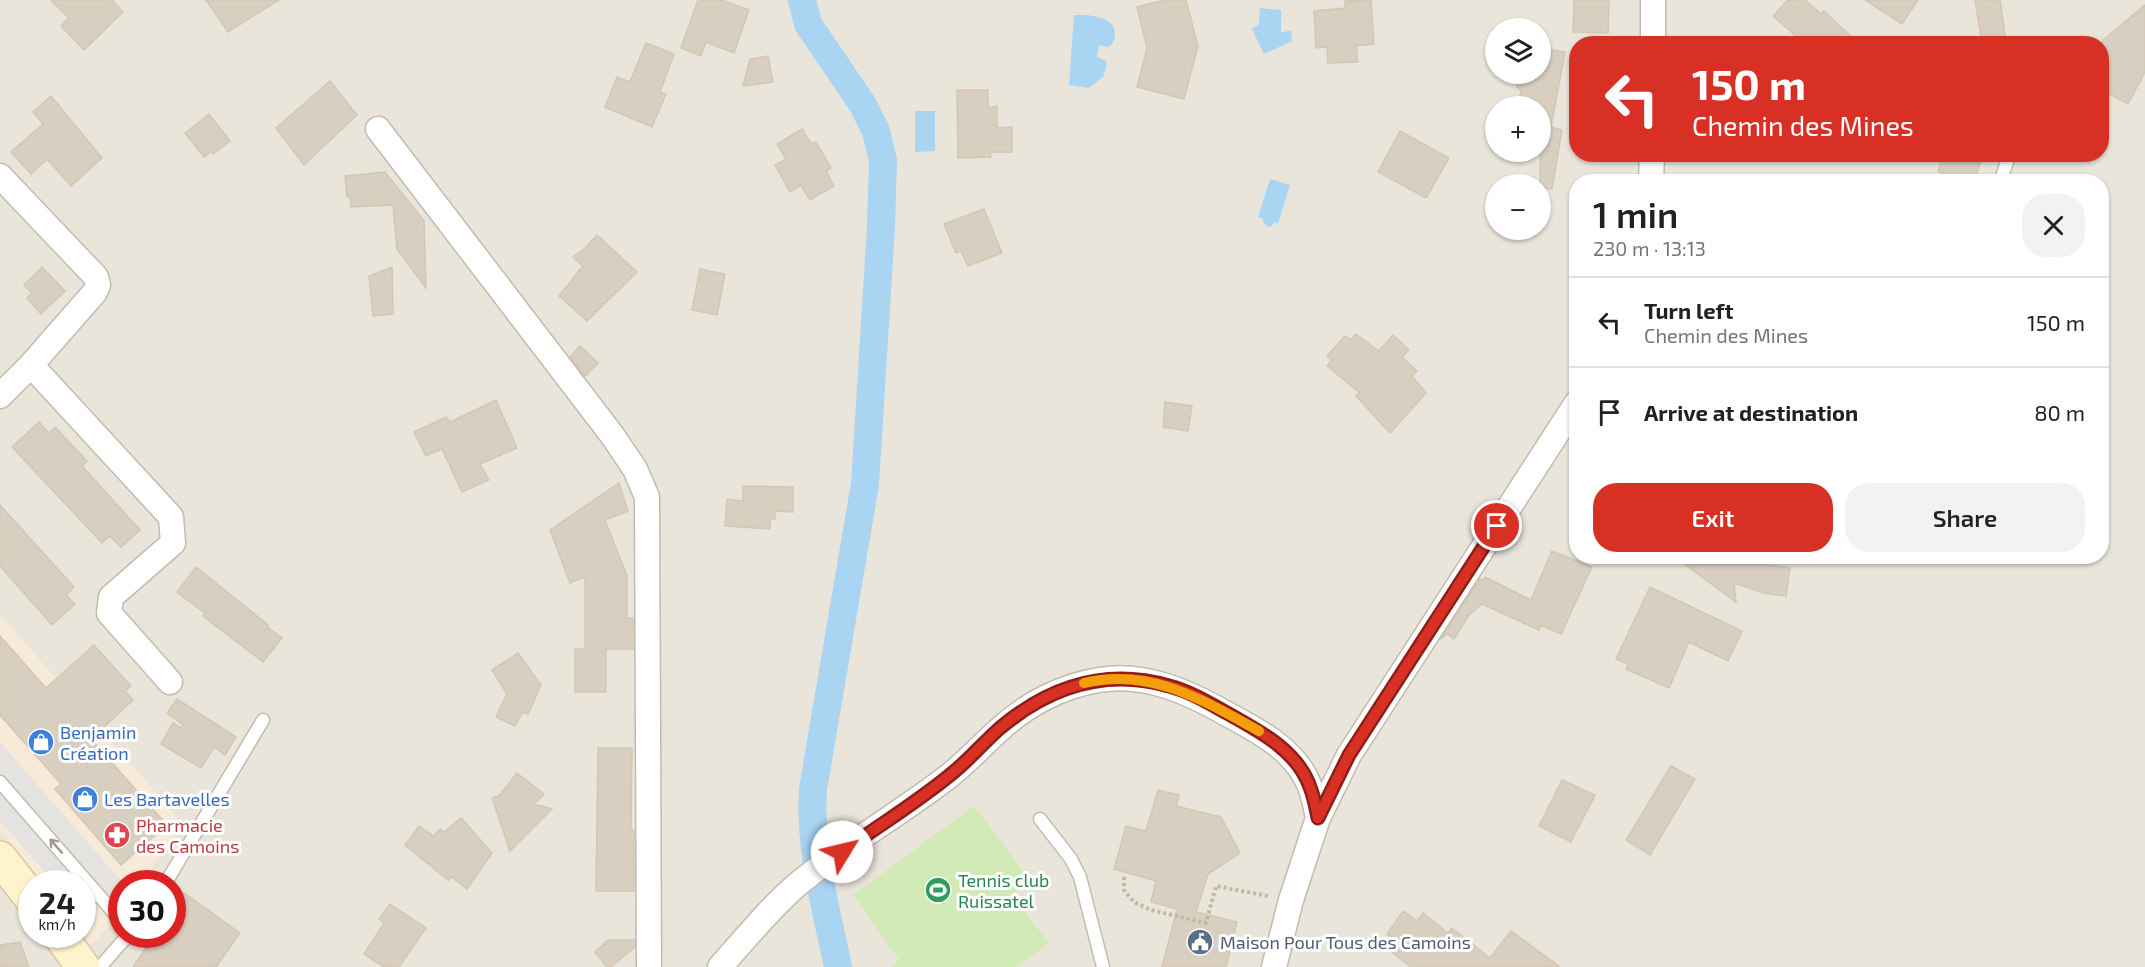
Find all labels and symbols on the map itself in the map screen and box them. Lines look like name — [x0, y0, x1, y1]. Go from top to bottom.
pin — [1471, 500, 1522, 551]
place label: Benjamin Création — [60, 721, 136, 764]
shop icon: Benjamin Création — [26, 727, 56, 757]
shop icon: Les Bartavelles — [70, 784, 100, 814]
place label: Les Bartavelles — [104, 788, 230, 810]
place label: Pharmacie des Camoins — [136, 814, 239, 857]
pharmacy icon: Pharmacie des Camoins — [102, 820, 132, 850]
position arrow — [810, 820, 874, 884]
one-way arrow — [49, 839, 63, 854]
place label: Tennis club Ruissatel — [958, 869, 1049, 912]
speed limit sign: 30 — [108, 870, 186, 948]
sports icon: Tennis club Ruissatel — [923, 875, 953, 905]
public building icon: Maison Pour Tous des Camoins — [1185, 927, 1215, 957]
place label: Maison Pour Tous des Camoins — [1220, 931, 1471, 953]

